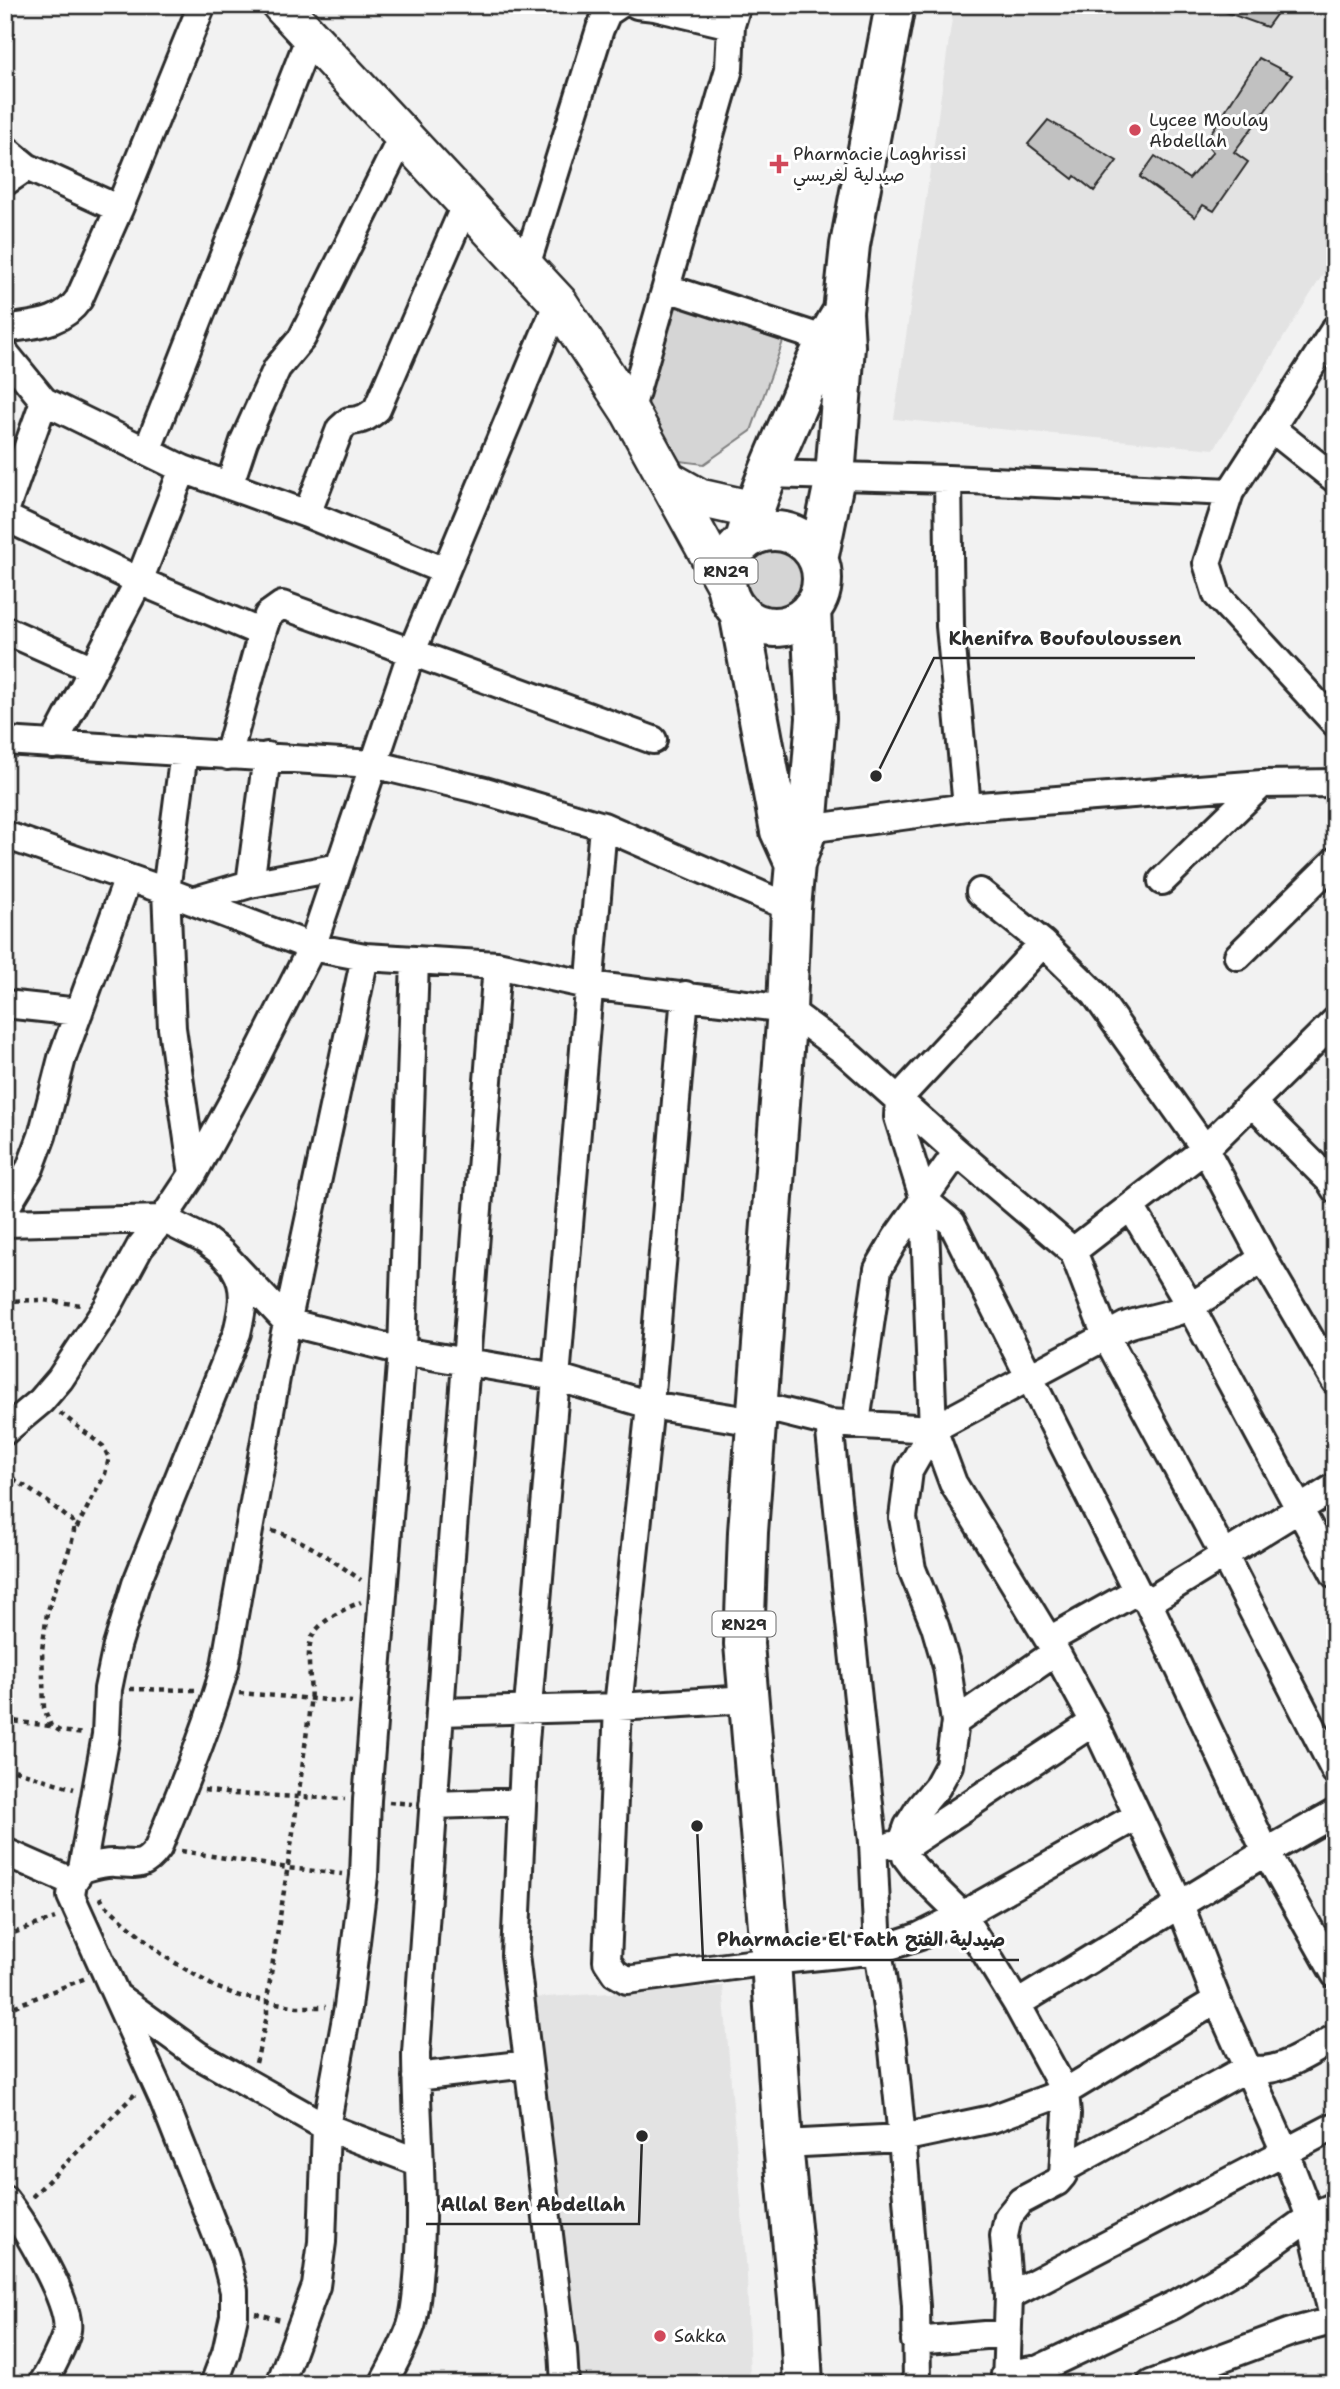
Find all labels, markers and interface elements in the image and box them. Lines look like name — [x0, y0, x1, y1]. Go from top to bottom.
place label: Lycee Moulay Abdellah — [1149, 108, 1269, 153]
marker: Lycee Moulay Abdellah — [1127, 122, 1143, 138]
place label: Pharmacie Laghrissi صيدلية لغريسي — [793, 142, 967, 191]
marker: Pharmacie Laghrissi صيدلية لغريسي — [771, 156, 787, 172]
road number: RN29 — [694, 558, 758, 584]
callout: Khenifra Boufouloussen — [934, 618, 1195, 658]
text: Khenifra Boufouloussen — [948, 626, 1182, 651]
road number: RN29 — [712, 1612, 776, 1636]
callout: Pharmacie El Fath صيدلية الفتح — [703, 1920, 1019, 1960]
text: Pharmacie El Fath صيدلية الفتح — [717, 1927, 1005, 1952]
callout: Allal Ben Abdellah — [426, 2184, 639, 2224]
text: Allal Ben Abdellah — [440, 2192, 626, 2217]
place label: Sakka — [674, 2324, 726, 2348]
marker: Sakka — [652, 2328, 668, 2344]

